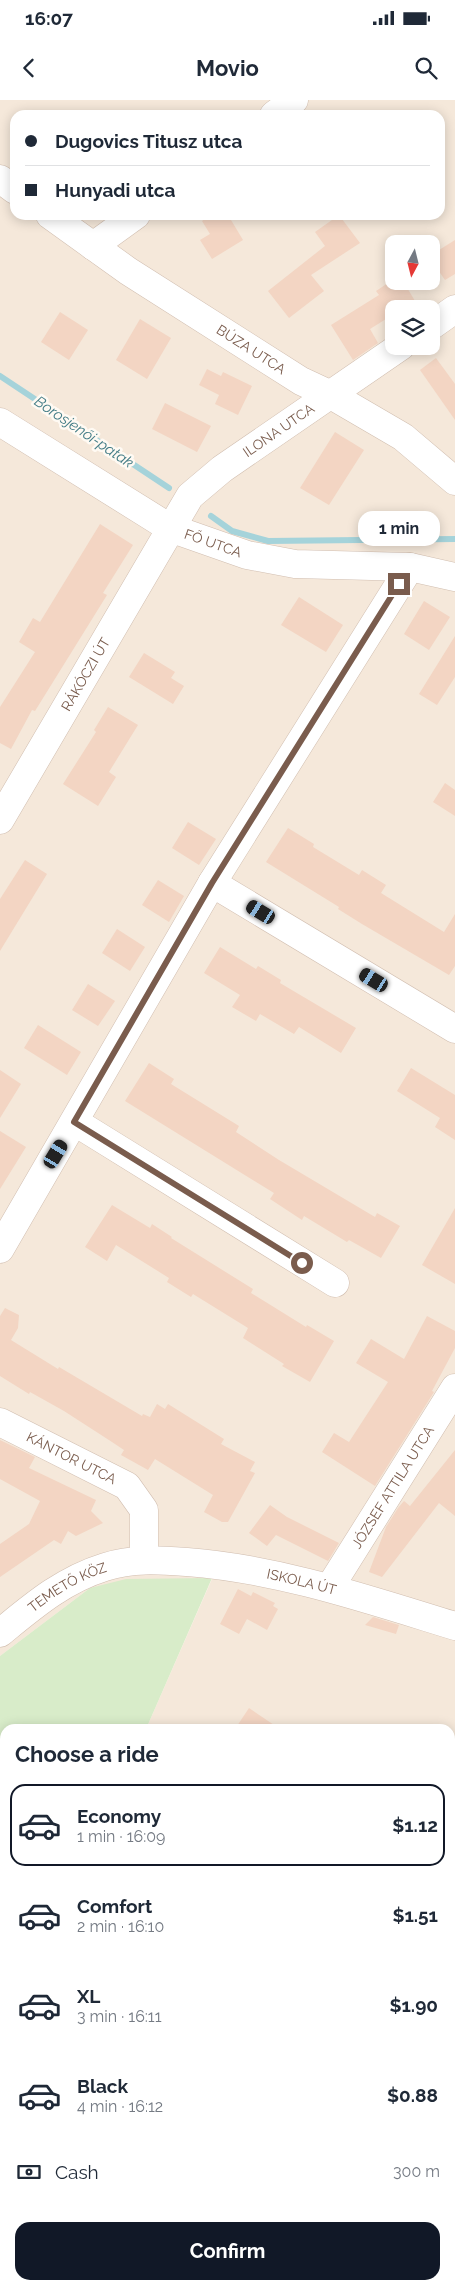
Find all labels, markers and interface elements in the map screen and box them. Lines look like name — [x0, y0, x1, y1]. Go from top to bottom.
text: 16:07 — [25, 7, 73, 29]
icon: back — [15, 54, 43, 82]
icon: search — [412, 54, 440, 82]
text: Movio — [196, 55, 259, 81]
text: Dugovics Titusz utca — [55, 130, 242, 152]
text: Hunyadi utca — [55, 179, 175, 201]
north arrow — [385, 235, 440, 290]
map controls — [385, 235, 440, 355]
button: layers — [385, 300, 440, 355]
street label: BÚZA UTCA — [214, 321, 289, 378]
water label: Borosjenői-patak — [31, 392, 137, 472]
street label: ILONA UTCA — [240, 400, 318, 460]
callout: 1 min — [358, 512, 440, 546]
text: 1 min — [379, 519, 419, 538]
street label: FŐ UTCA — [182, 526, 244, 561]
route end — [388, 573, 410, 595]
street label: RÁKÓCZI ÚT — [58, 634, 113, 714]
car — [244, 898, 277, 926]
car — [357, 966, 390, 994]
car — [41, 1137, 70, 1171]
route start — [291, 1252, 313, 1274]
street label: JÓZSEF ATTILA UTCA — [348, 1422, 437, 1551]
street label: KÁNTOR UTCA — [24, 1429, 119, 1488]
street label: TEMETŐ KÖZ — [25, 1559, 109, 1615]
street label: ISKOLA ÚT — [266, 1566, 338, 1598]
text: Choose a ride — [15, 1741, 159, 1767]
icon: car — [17, 1803, 62, 1848]
text: Economy — [77, 1805, 161, 1827]
text: $1.12 — [392, 1814, 438, 1836]
text: 1 min · 16:09 — [77, 1827, 165, 1846]
icon: car — [17, 1893, 62, 1938]
text: Comfort — [77, 1895, 152, 1917]
text: $1.51 — [392, 1904, 438, 1926]
text: 2 min · 16:10 — [77, 1917, 164, 1936]
icon: car — [17, 1983, 62, 2028]
text: XL — [77, 1985, 100, 2007]
text: $1.90 — [389, 1994, 438, 2016]
text: 3 min · 16:11 — [77, 2007, 162, 2026]
icon: car — [17, 2073, 62, 2118]
text: Black — [77, 2075, 128, 2097]
text: $0.88 — [387, 2084, 438, 2106]
text: 4 min · 16:12 — [77, 2097, 163, 2116]
icon: cash — [15, 2158, 43, 2186]
text: Cash — [55, 2161, 99, 2183]
text: 300 m — [393, 2162, 440, 2181]
button: Confirm — [15, 2222, 440, 2280]

